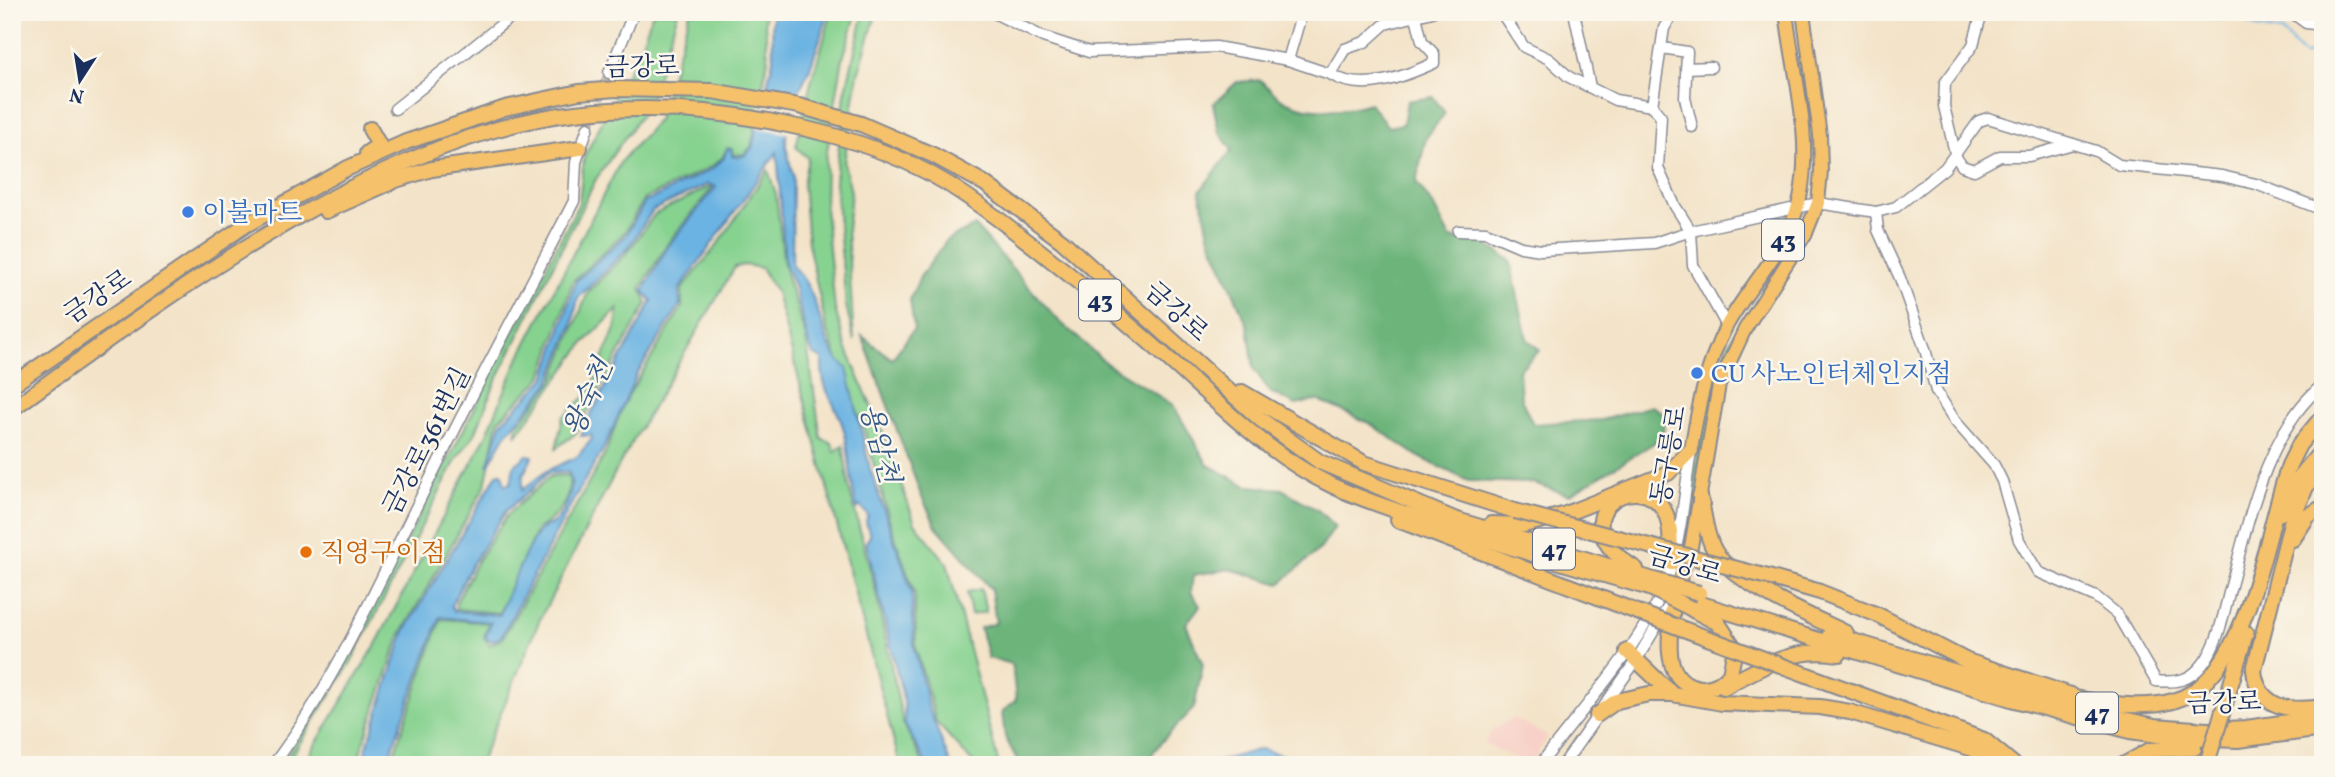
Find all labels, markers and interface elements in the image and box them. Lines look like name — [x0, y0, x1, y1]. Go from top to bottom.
north arrow — [46, 46, 116, 116]
street label: 금강로 — [604, 49, 680, 87]
text: N — [67, 80, 86, 109]
place label: 이불마트 — [202, 196, 302, 232]
marker: 이불마트 — [180, 204, 196, 220]
road number: 43 — [1762, 220, 1804, 260]
street label: 금강로 — [57, 262, 139, 334]
street label: 금강로 — [1136, 274, 1216, 351]
road number: 43 — [1079, 279, 1121, 320]
water label: 왕숙천 — [555, 351, 624, 443]
place label: CU 사노인터체인지점 — [1711, 357, 1952, 393]
street label: 금강로361번길 — [375, 361, 481, 522]
marker: CU 사노인터체인지점 — [1689, 365, 1705, 381]
water label: 용암천 — [849, 399, 908, 490]
street label: 동구릉로 — [1644, 403, 1696, 508]
road number: 47 — [1533, 528, 1575, 570]
place label: 직영구이점 — [320, 536, 446, 572]
street label: 금강로 — [1643, 538, 1726, 594]
marker: 직영구이점 — [298, 544, 314, 560]
street label: 금강로 — [2186, 685, 2262, 723]
road number: 47 — [2076, 692, 2118, 734]

